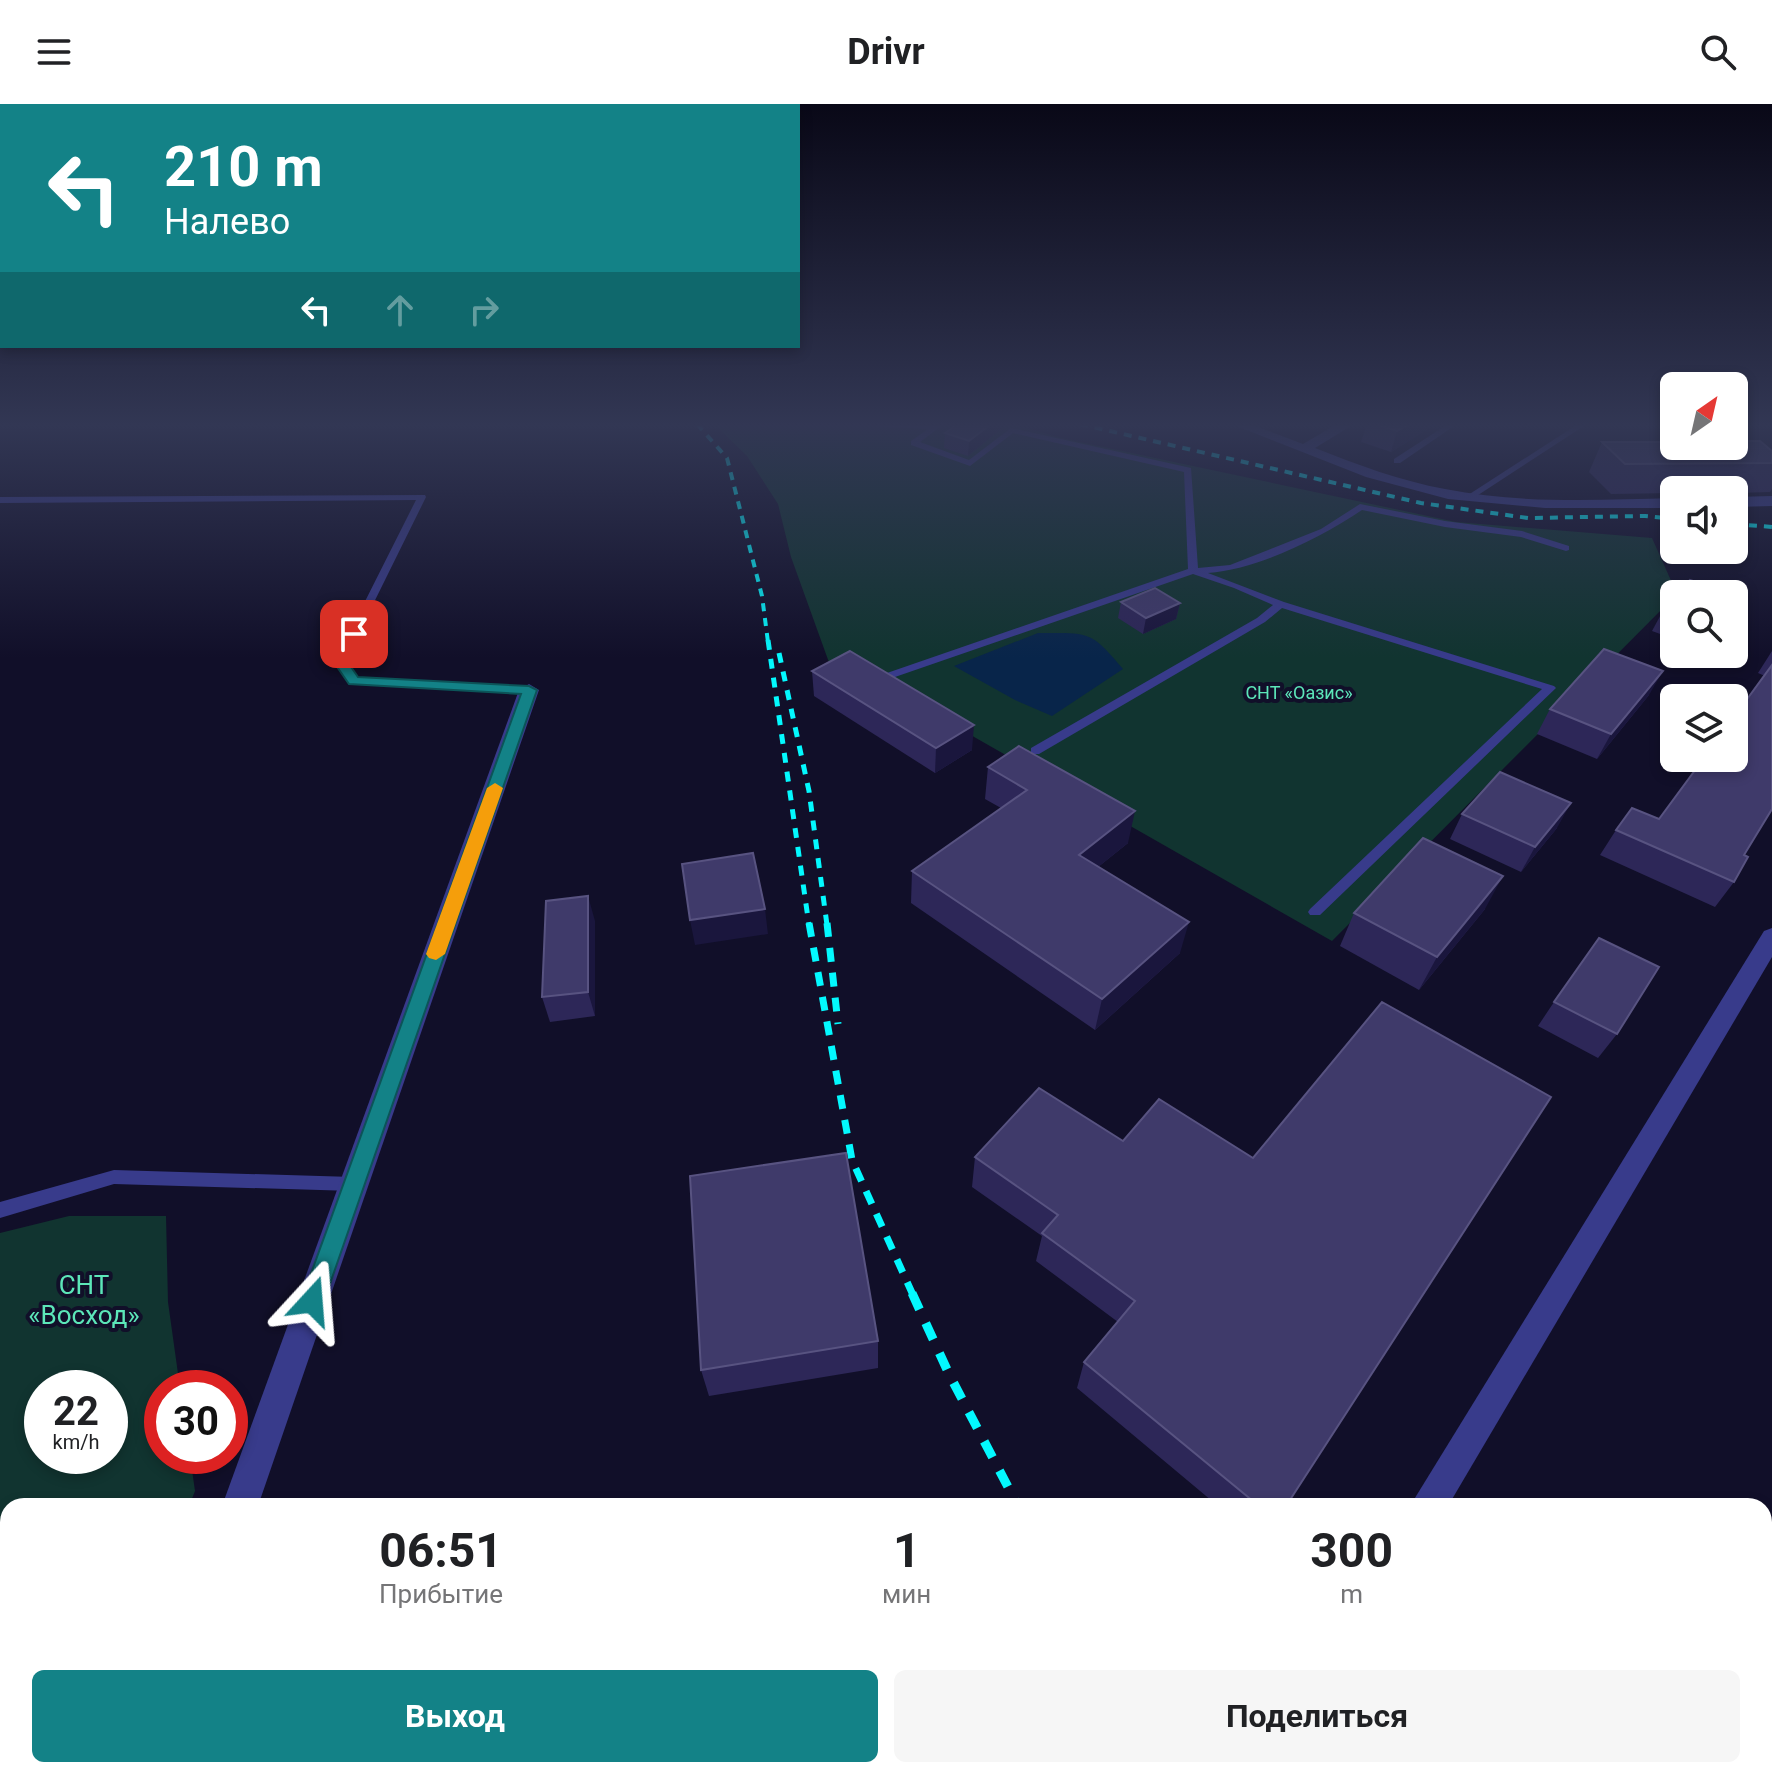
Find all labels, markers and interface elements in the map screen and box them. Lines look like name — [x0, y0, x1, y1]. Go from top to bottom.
icon: menu — [32, 30, 76, 74]
icon: search — [1696, 30, 1740, 74]
text: Drivr — [847, 31, 925, 73]
text: 210 m — [164, 134, 323, 200]
icon: left — [32, 136, 136, 240]
text: Налево — [164, 201, 290, 243]
icon: left — [294, 288, 338, 332]
icon: ahead — [378, 288, 422, 332]
icon: right — [462, 288, 506, 332]
north arrow — [1660, 372, 1748, 460]
map controls — [1660, 372, 1748, 772]
button: sound — [1660, 476, 1748, 564]
button: search — [1660, 580, 1748, 668]
pin — [320, 600, 388, 668]
icon: arrive — [332, 612, 376, 656]
park label: СНТ «Оазис» — [1245, 682, 1353, 703]
button: layers — [1660, 684, 1748, 772]
position arrow — [270, 1259, 354, 1343]
park label: СНТ «Восход» — [28, 1270, 140, 1330]
speed limit sign: 30 — [144, 1370, 248, 1474]
text: 22 — [53, 1388, 99, 1435]
text: km/h — [53, 1430, 99, 1454]
text: 06:51 — [379, 1522, 503, 1579]
text: 1 — [893, 1522, 920, 1579]
text: 300 — [1310, 1522, 1393, 1579]
text: Прибытие — [379, 1579, 503, 1609]
text: мин — [882, 1579, 931, 1609]
text: m — [1340, 1579, 1363, 1609]
button: Выход — [32, 1670, 878, 1762]
button: Поделиться — [894, 1670, 1740, 1762]

